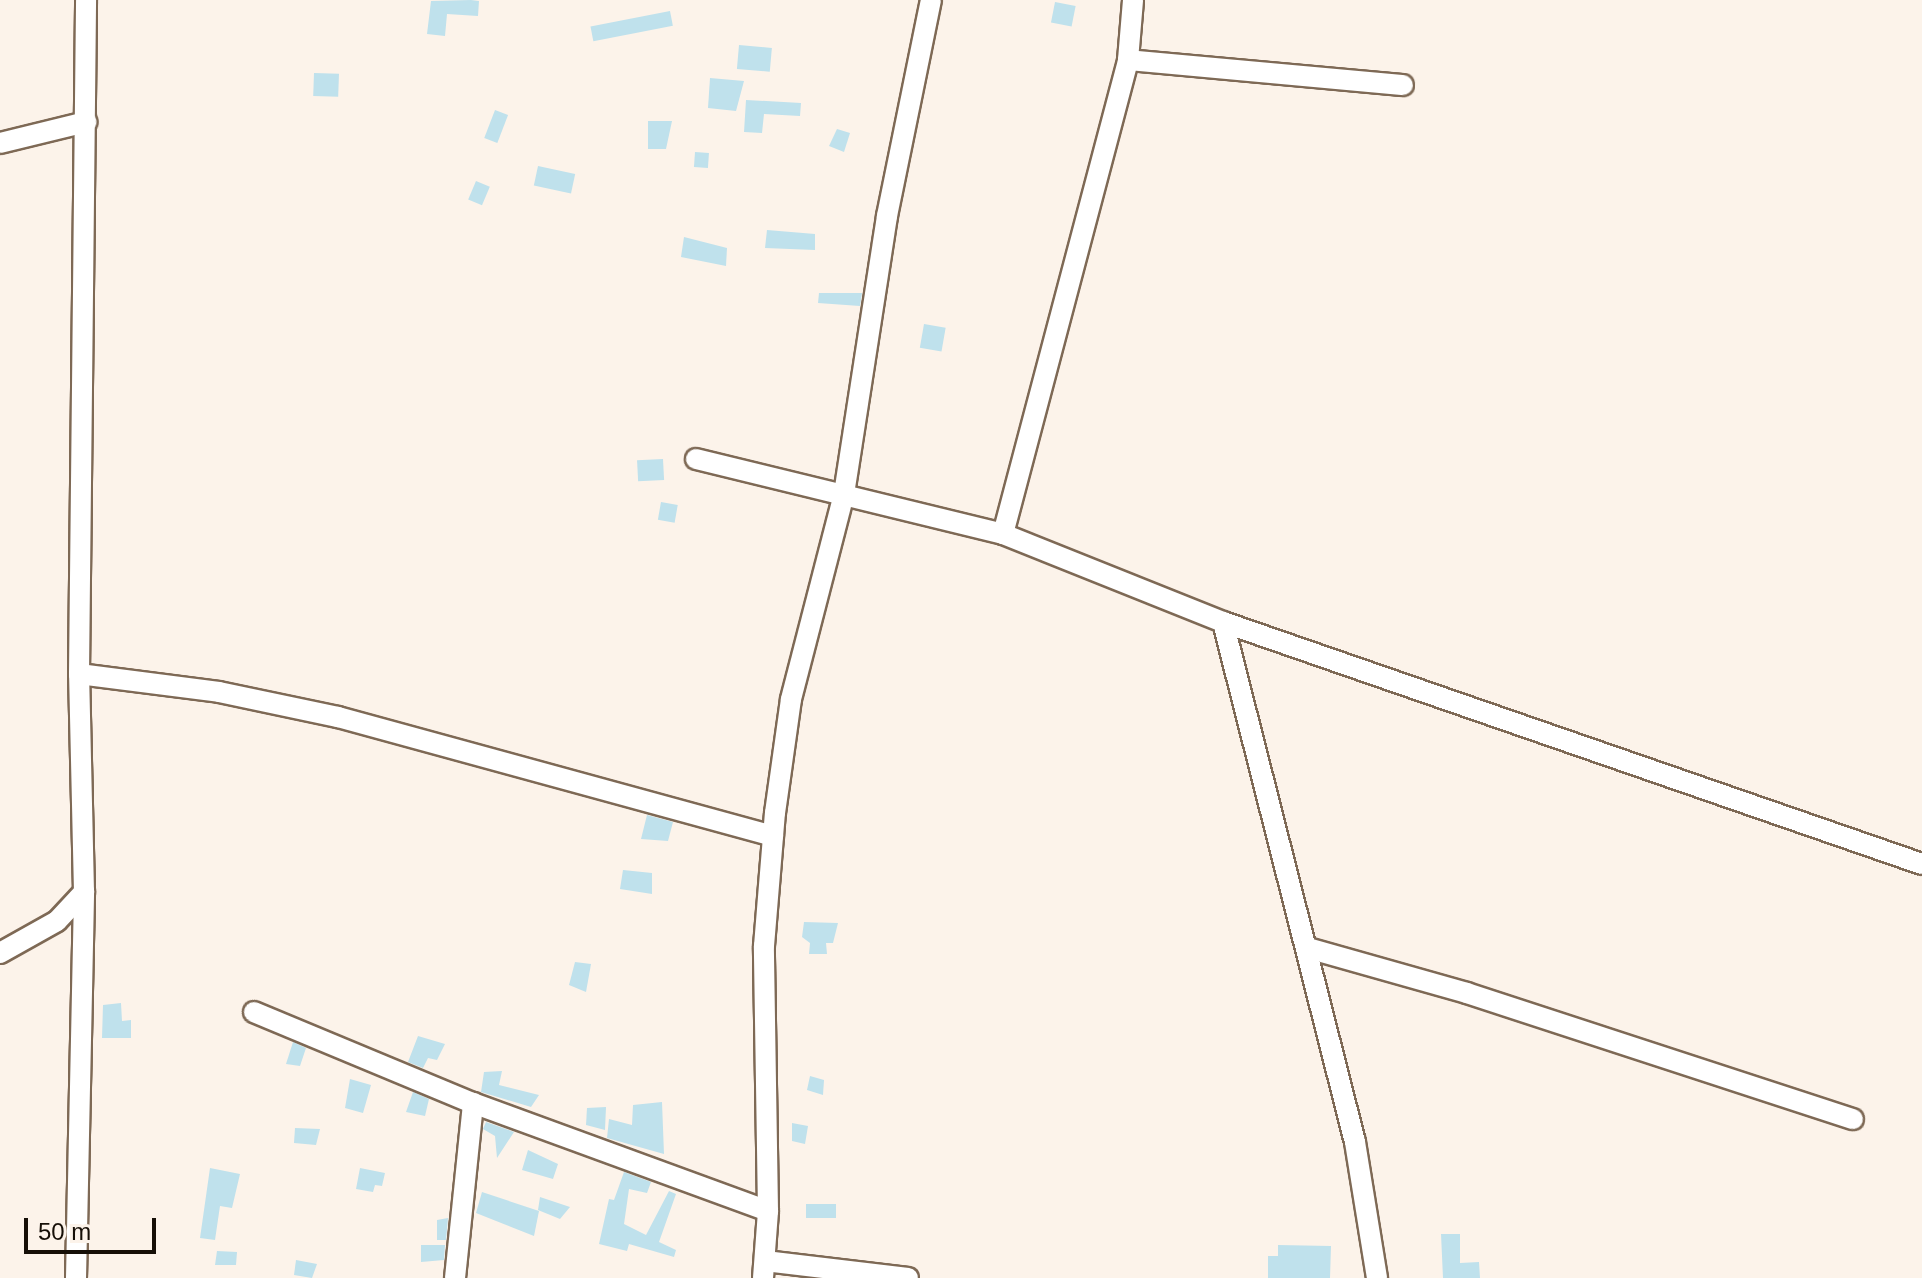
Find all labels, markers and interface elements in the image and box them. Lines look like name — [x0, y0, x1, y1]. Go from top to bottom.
scale bar — [28, 1202, 160, 1252]
text: 50 m — [38, 1218, 91, 1245]

